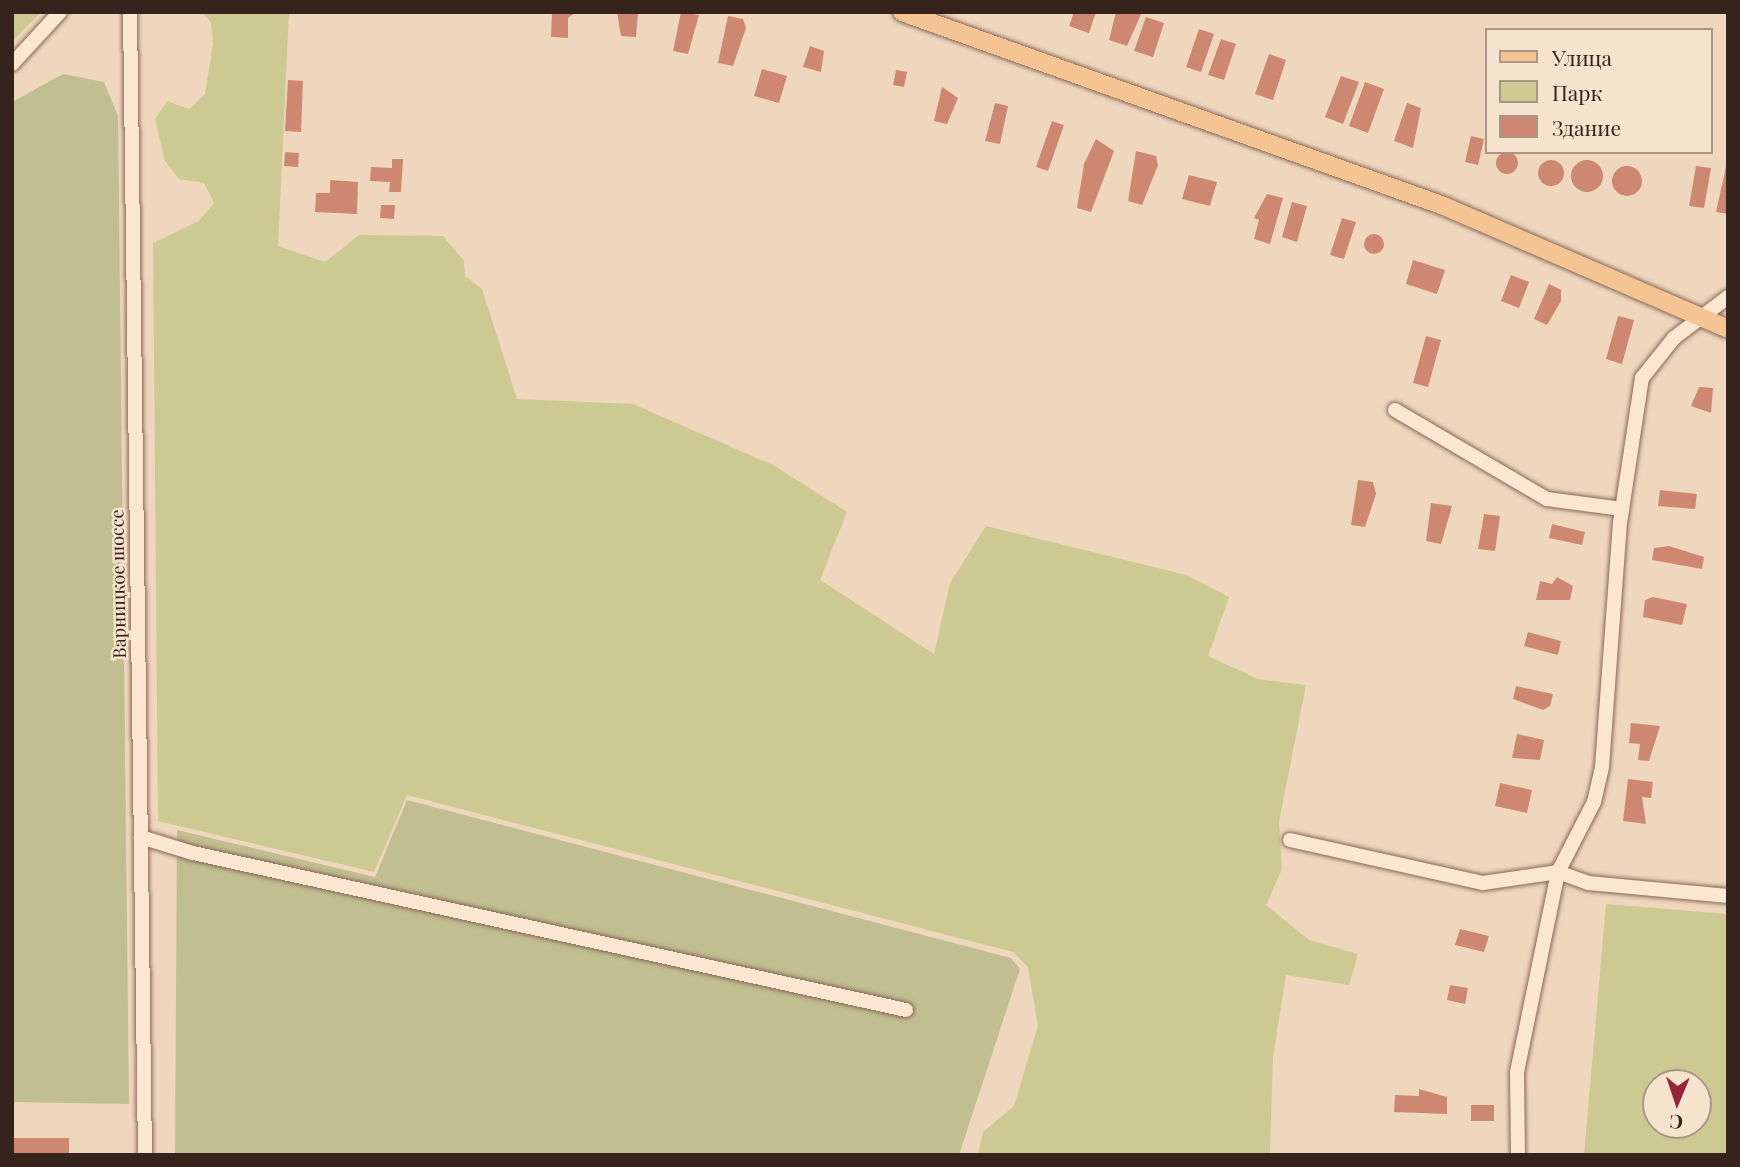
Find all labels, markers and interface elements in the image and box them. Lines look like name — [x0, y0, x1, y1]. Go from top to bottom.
legend — [1484, 28, 1712, 154]
text: Улица — [1552, 43, 1612, 71]
text: Парк — [1552, 78, 1602, 106]
text: Здание — [1552, 113, 1621, 141]
street label: Варницкое шоссе — [106, 509, 130, 659]
north arrow — [1642, 1069, 1712, 1139]
text: С — [1669, 1110, 1683, 1136]

